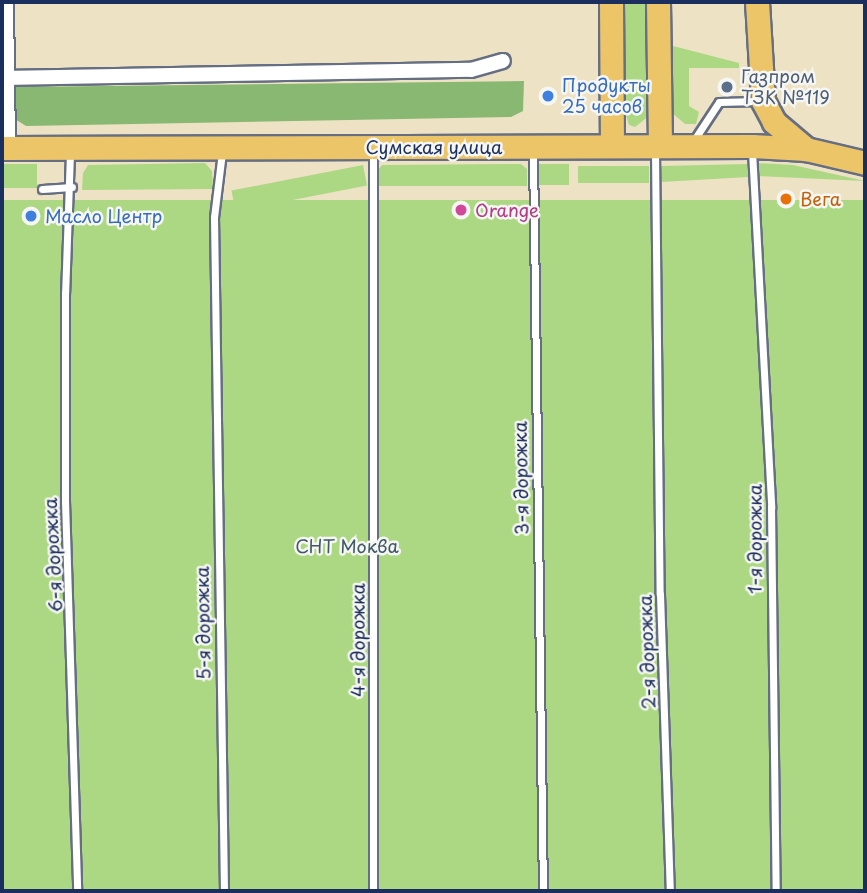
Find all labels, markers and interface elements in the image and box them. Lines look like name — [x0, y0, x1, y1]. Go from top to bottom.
place label: Газпром ТЗК №119 — [741, 66, 830, 108]
place label: Продукты 25 часов — [562, 75, 651, 118]
marker: Газпром ТЗК №119 — [719, 79, 735, 95]
marker: Продукты 25 часов — [540, 88, 556, 104]
street label: Сумская улица — [365, 136, 503, 158]
place label: Вега — [800, 188, 841, 210]
marker: Вега — [778, 191, 794, 207]
place label: Orange — [475, 199, 539, 221]
marker: Orange — [453, 202, 469, 218]
place label: Масло Центр — [45, 205, 162, 227]
marker: Масло Центр — [23, 208, 39, 224]
street label: 3-я дорожка — [509, 421, 533, 535]
street label: 1-я дорожка — [744, 484, 766, 594]
street label: 6-я дорожка — [39, 497, 67, 613]
park label: СНТ Моква — [295, 535, 399, 557]
street label: 5-я дорожка — [191, 566, 215, 680]
street label: 4-я дорожка — [347, 583, 369, 697]
street label: 2-я дорожка — [634, 594, 660, 710]

